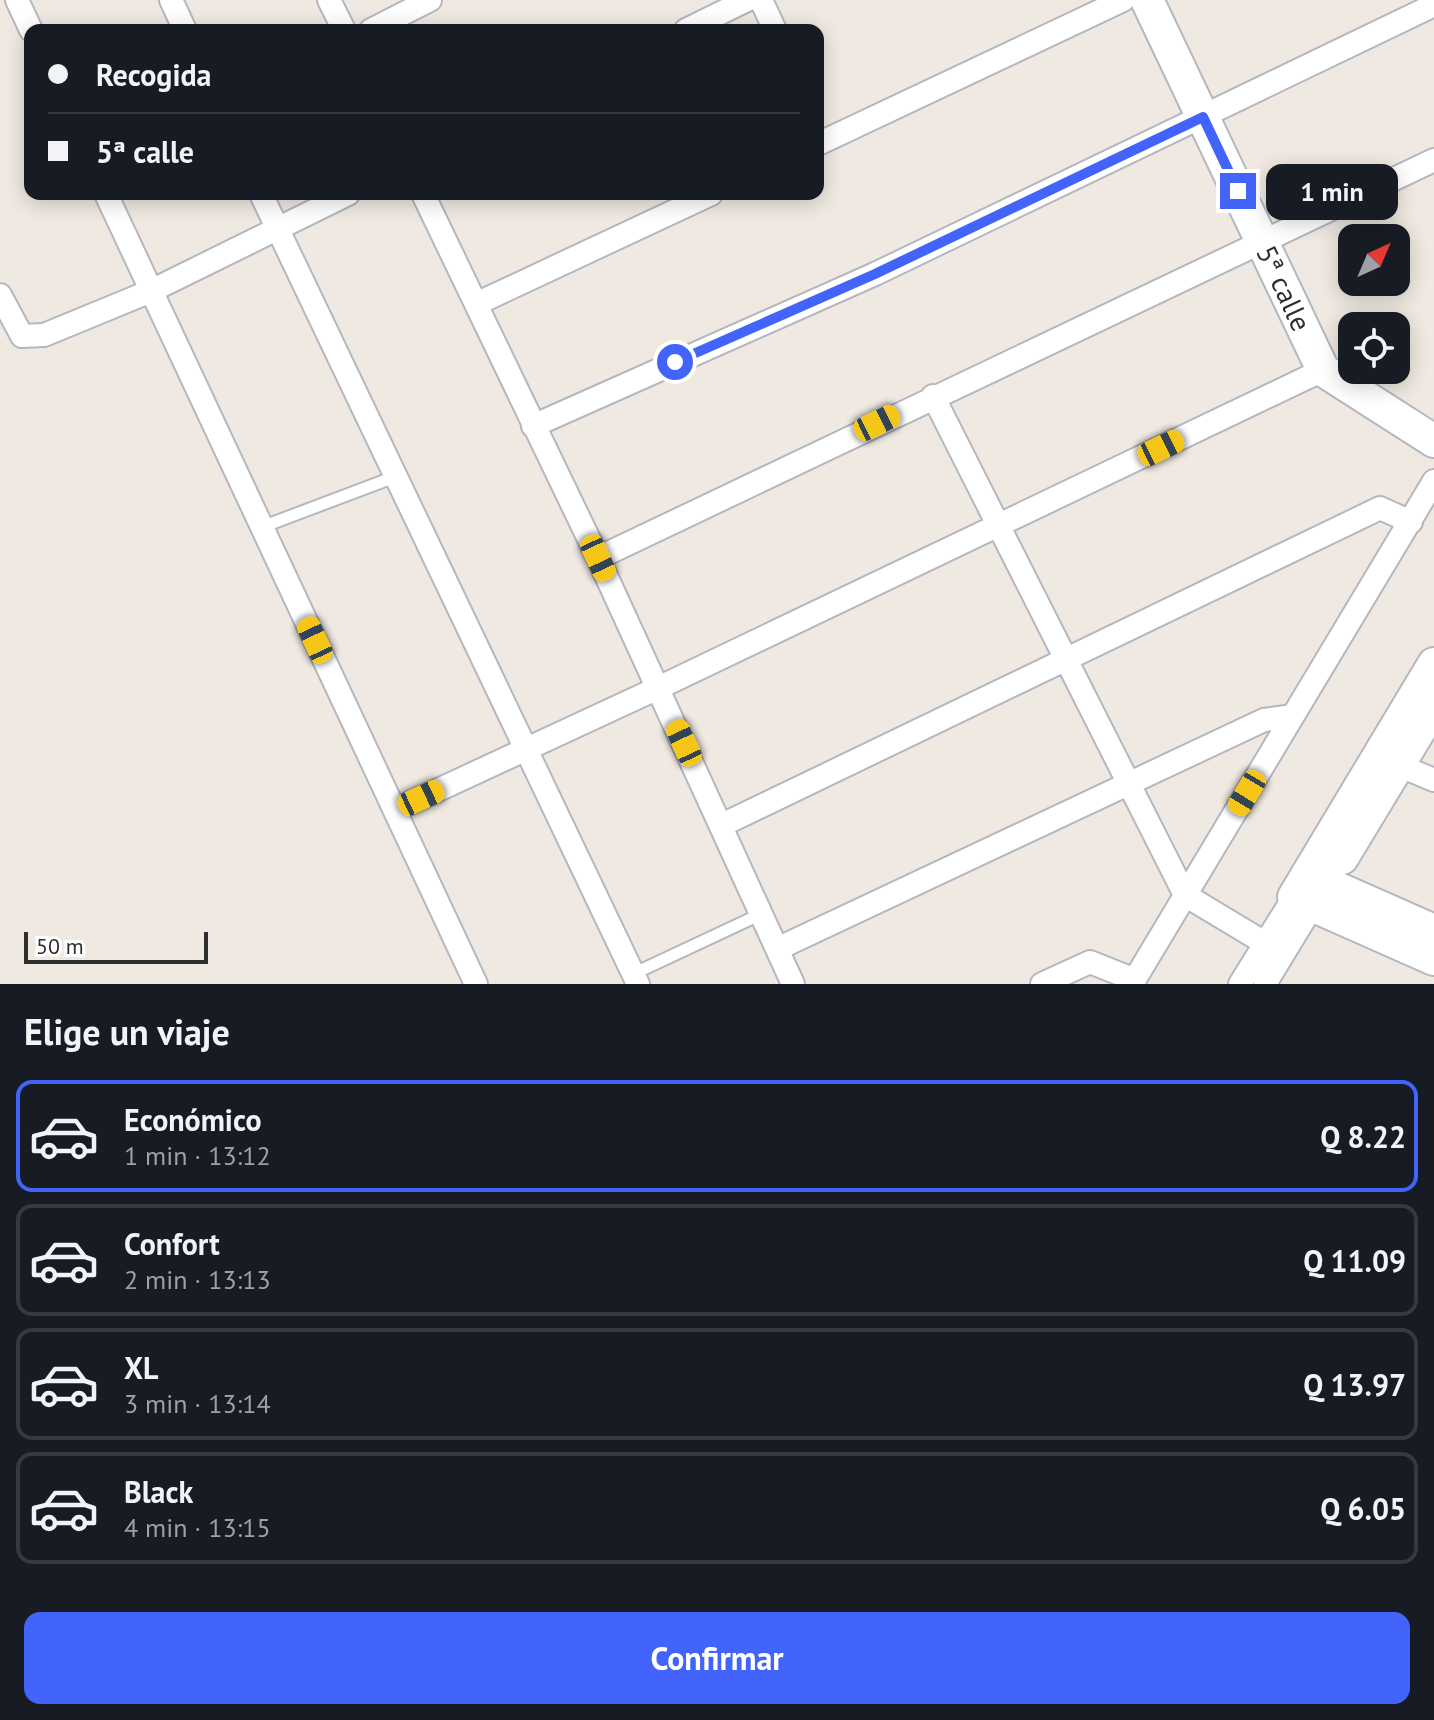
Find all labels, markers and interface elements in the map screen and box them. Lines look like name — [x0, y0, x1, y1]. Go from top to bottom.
text: Recogida — [96, 55, 212, 94]
text: 5ª calle — [96, 132, 194, 171]
callout: 1 min — [1266, 163, 1398, 219]
route end — [1220, 173, 1256, 209]
text: 1 min — [1300, 175, 1364, 208]
north arrow — [1338, 224, 1410, 296]
map controls — [1338, 224, 1410, 384]
street label: 5ª calle — [1249, 239, 1320, 337]
button: locate — [1338, 312, 1410, 384]
route start — [657, 344, 693, 380]
car — [850, 402, 904, 444]
car — [1134, 427, 1188, 469]
car — [577, 531, 619, 585]
car — [294, 613, 336, 667]
car — [663, 716, 705, 770]
car — [1224, 766, 1270, 820]
car — [394, 777, 448, 819]
scale bar — [24, 928, 208, 964]
text: 50 m — [36, 932, 84, 960]
text: Elige un viaje — [24, 1008, 230, 1055]
icon: car — [28, 1100, 100, 1172]
text: Económico — [124, 1100, 262, 1139]
text: Q 8.22 — [1320, 1117, 1406, 1156]
text: 1 min · 13:12 — [124, 1139, 271, 1172]
icon: car — [28, 1224, 100, 1296]
text: Confort — [124, 1224, 220, 1263]
text: Q 11.09 — [1303, 1241, 1406, 1280]
text: 2 min · 13:13 — [124, 1263, 271, 1296]
icon: car — [28, 1348, 100, 1420]
text: XL — [124, 1348, 158, 1387]
text: Q 13.97 — [1303, 1365, 1406, 1404]
text: 3 min · 13:14 — [124, 1387, 271, 1420]
icon: car — [28, 1472, 100, 1544]
text: Black — [124, 1472, 193, 1511]
text: Q 6.05 — [1320, 1489, 1406, 1528]
text: 4 min · 13:15 — [124, 1511, 271, 1544]
button: Confirmar — [24, 1612, 1410, 1704]

